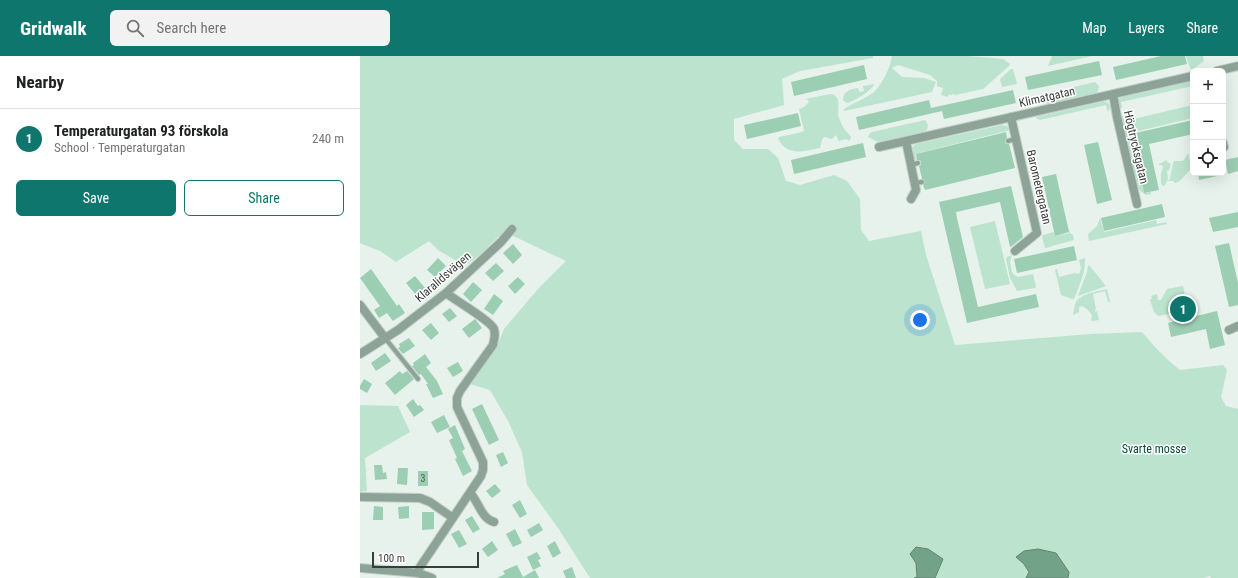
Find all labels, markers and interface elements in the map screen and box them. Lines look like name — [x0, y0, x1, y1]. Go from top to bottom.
search box — [110, 10, 390, 46]
text: Gridwalk — [20, 17, 86, 40]
icon: search — [124, 17, 146, 39]
text: Search here — [156, 19, 226, 37]
text: Map — [1082, 20, 1106, 36]
text: Layers — [1128, 20, 1165, 36]
text: Share — [1187, 20, 1218, 36]
map controls — [1190, 68, 1226, 176]
button: + — [1190, 68, 1226, 104]
text: Nearby — [16, 72, 64, 92]
street label: Klimatgatan — [1018, 84, 1077, 110]
button: − — [1190, 104, 1226, 140]
street label: Högtrycksgatan — [1121, 109, 1151, 185]
text: Temperaturgatan 93 förskola — [54, 122, 228, 140]
text: 1 — [26, 131, 32, 146]
text: 240 m — [312, 131, 344, 146]
text: School · Temperaturgatan — [54, 140, 185, 155]
button: locate — [1190, 140, 1226, 176]
street label: Barometergatan — [1024, 148, 1054, 226]
button: Save — [16, 180, 176, 216]
button: Share — [184, 180, 344, 216]
street label: Klaralidsvägen — [412, 249, 474, 305]
pin: 1 — [1170, 294, 1196, 324]
your location — [910, 310, 930, 330]
park label: Svarte mosse — [1122, 442, 1187, 456]
house number: 3 — [421, 473, 426, 484]
scale bar — [372, 550, 479, 569]
text: 100 m — [378, 552, 405, 565]

